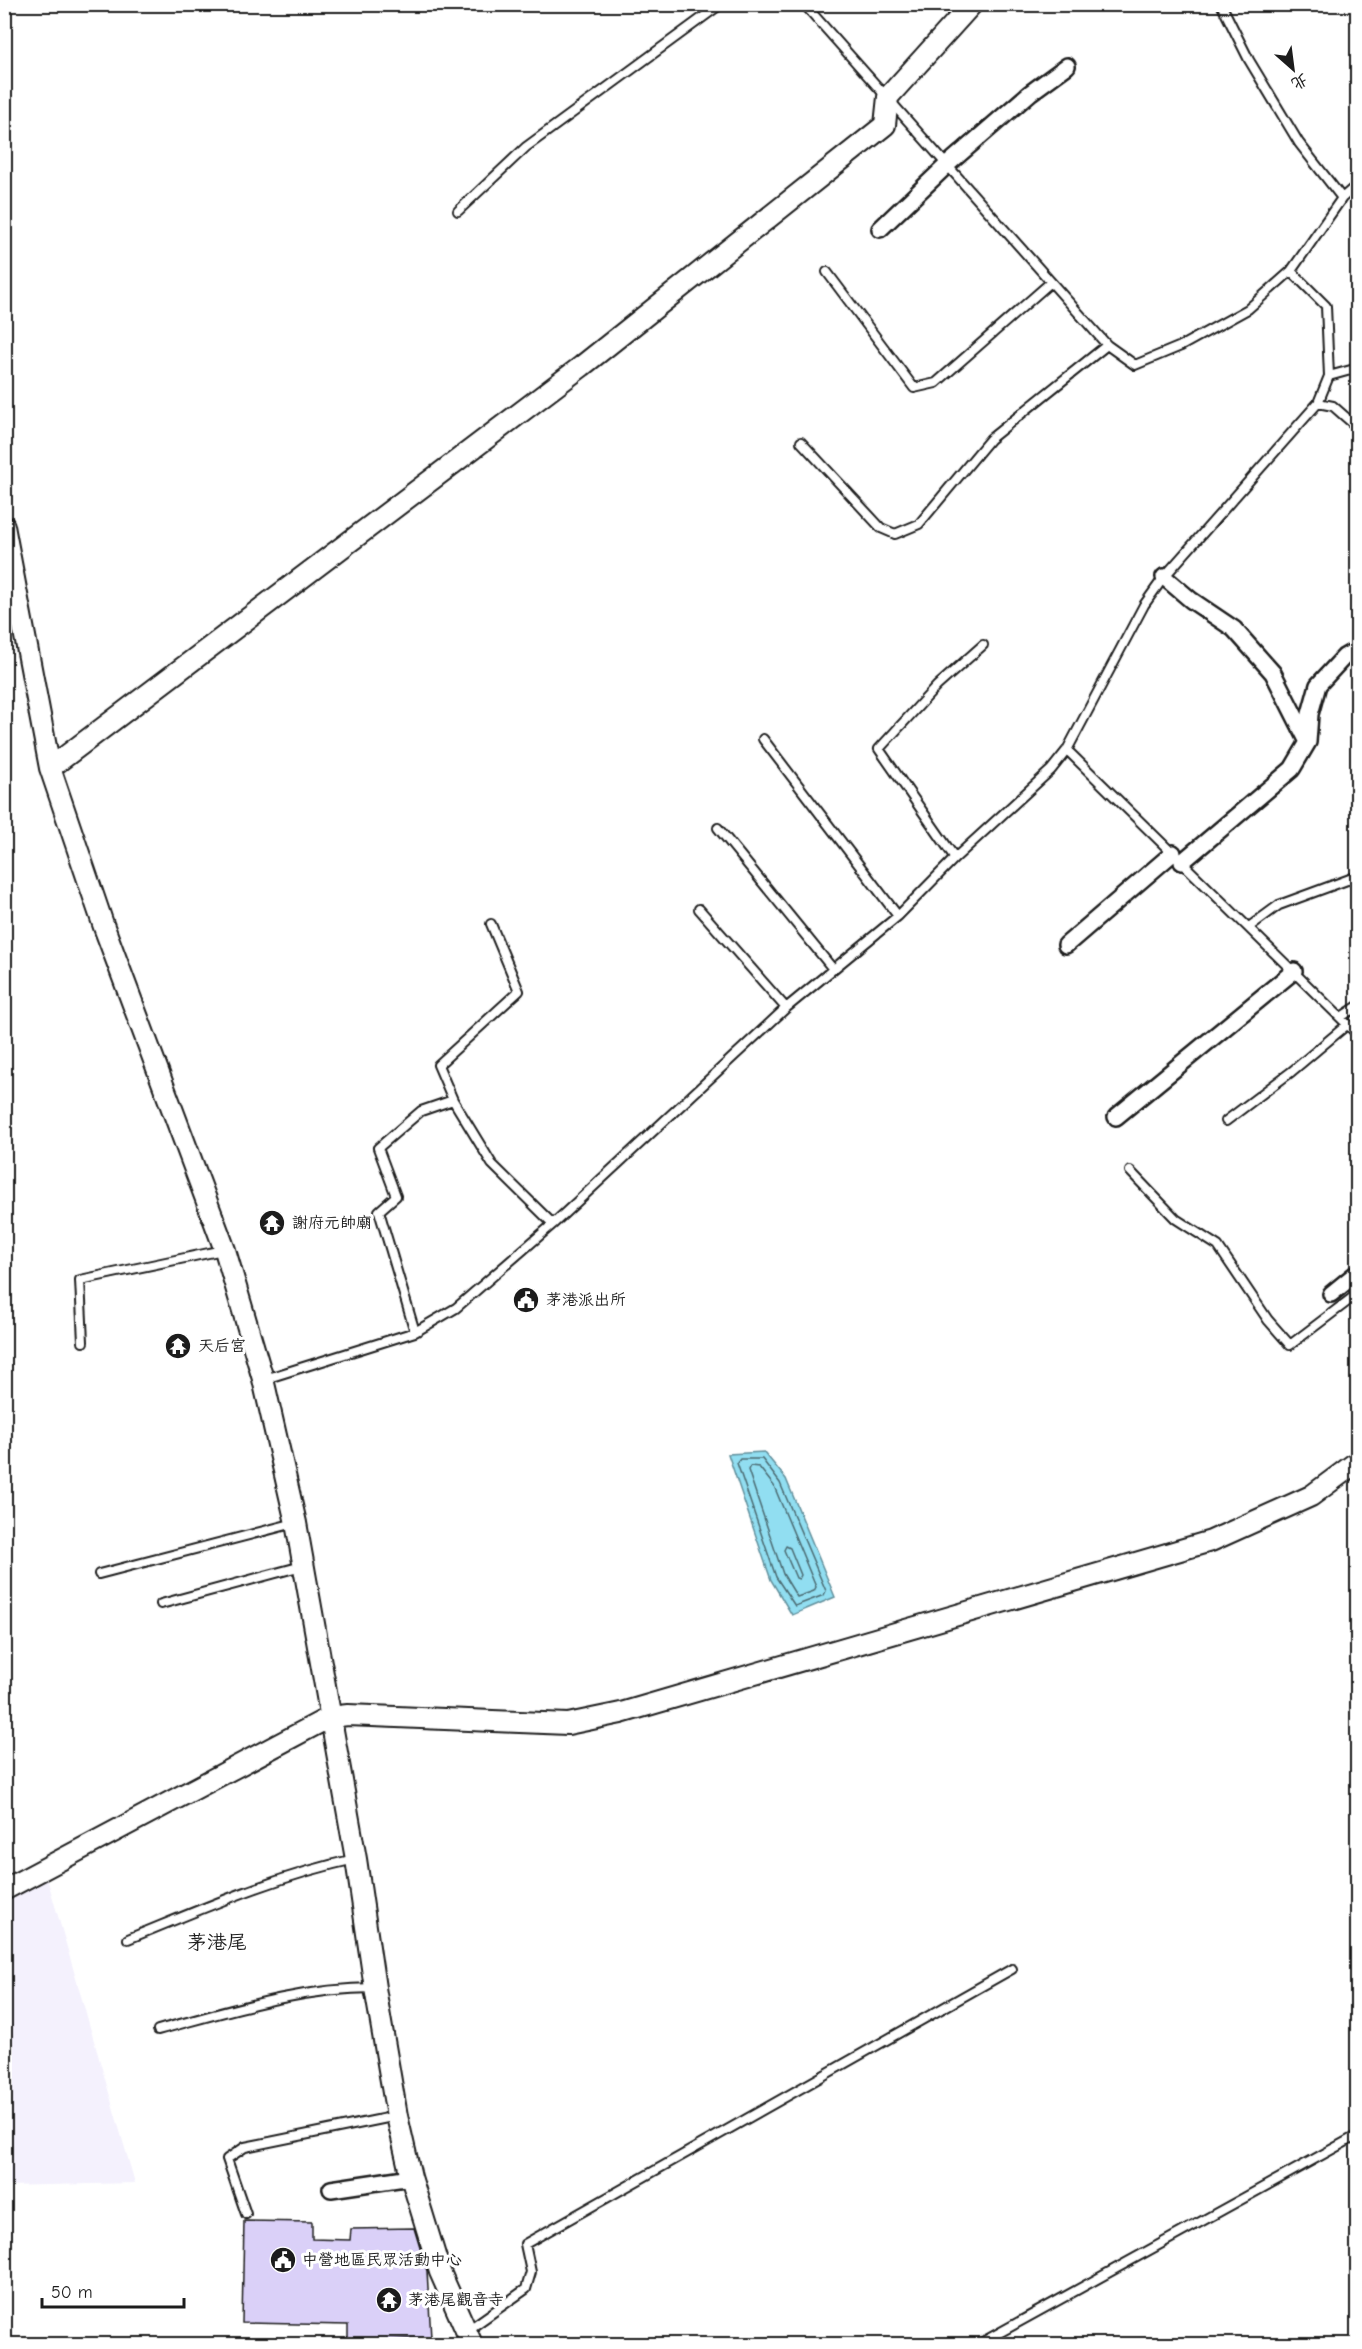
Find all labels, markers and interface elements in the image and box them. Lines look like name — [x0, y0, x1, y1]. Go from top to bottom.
north arrow — [1263, 39, 1323, 99]
text: 北 — [1288, 70, 1311, 93]
temple icon: 謝府元帥廟 — [257, 1208, 287, 1238]
place label: 謝府元帥廟 — [292, 1214, 372, 1232]
public building icon: 茅港派出所 — [511, 1285, 541, 1315]
place label: 茅港派出所 — [546, 1291, 626, 1309]
temple icon: 天后宮 — [163, 1331, 193, 1361]
place label: 天后宮 — [198, 1337, 246, 1355]
district label: 茅港尾 — [187, 1931, 247, 1954]
public building icon: 中營地區民眾活動中心 — [268, 2245, 298, 2275]
place label: 中營地區民眾活動中心 — [302, 2251, 462, 2269]
scale bar — [42, 2271, 184, 2309]
text: 50 m — [51, 2282, 93, 2303]
temple icon: 茅港尾觀音寺 — [374, 2285, 404, 2315]
place label: 茅港尾觀音寺 — [408, 2291, 504, 2309]

